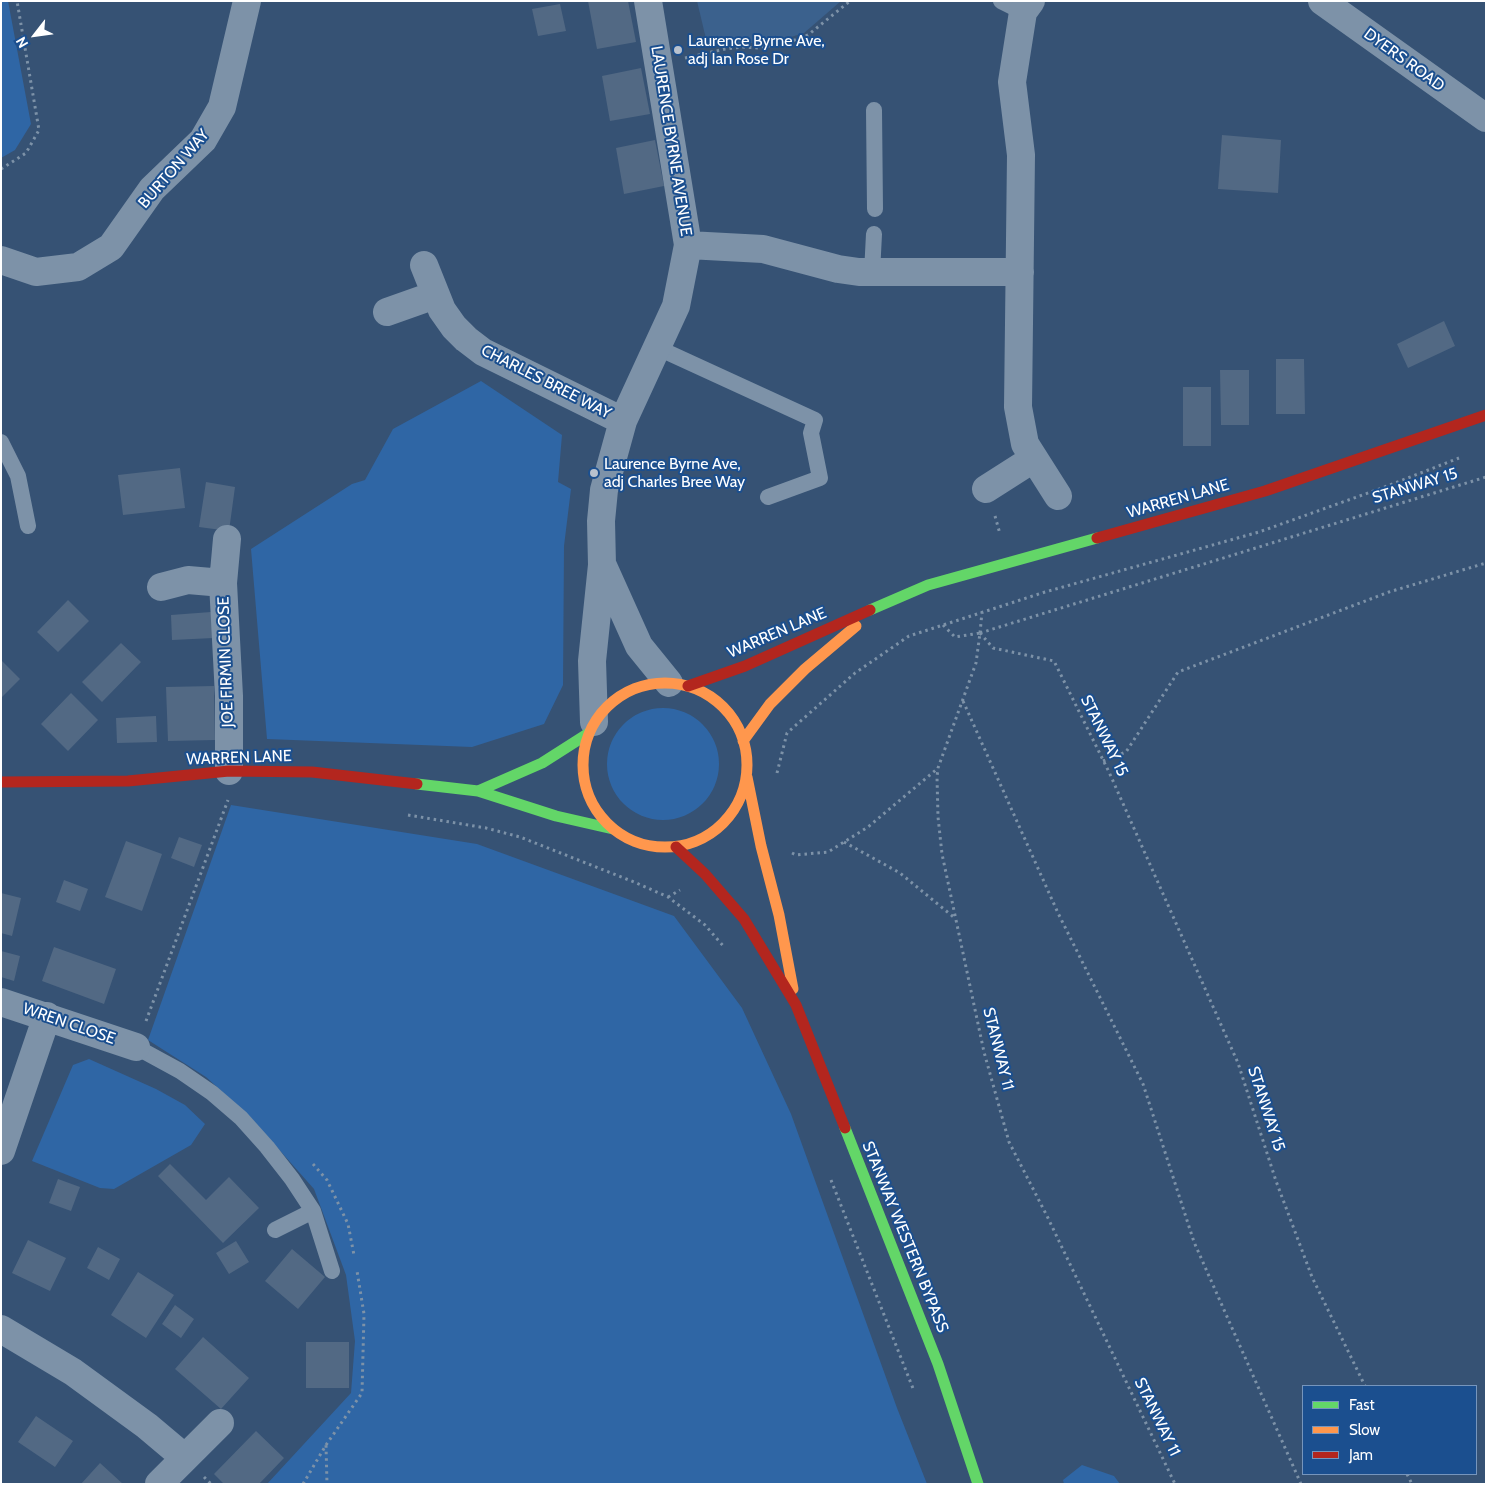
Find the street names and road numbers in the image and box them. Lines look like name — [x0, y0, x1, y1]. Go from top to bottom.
street label: DYERS ROAD — [1360, 24, 1448, 96]
street label: LAURENCE BYRNE AVENUE — [646, 45, 696, 237]
street label: BURTON WAY — [134, 126, 214, 212]
street label: CHARLES BREE WAY — [478, 341, 614, 423]
street label: STANWAY 15 — [1370, 464, 1460, 508]
street label: WARREN LANE — [1125, 475, 1231, 523]
street label: JOE FIRMIN CLOSE — [214, 596, 238, 728]
street label: WARREN LANE — [725, 604, 829, 662]
street label: STANWAY 15 — [1076, 692, 1132, 780]
street label: WARREN LANE — [186, 747, 292, 769]
street label: WREN CLOSE — [20, 999, 118, 1049]
street label: STANWAY 11 — [978, 1006, 1018, 1092]
street label: STANWAY 15 — [1243, 1064, 1289, 1154]
street label: STANWAY WESTERN BYPASS — [858, 1139, 952, 1335]
street label: STANWAY 11 — [1130, 1375, 1184, 1459]

